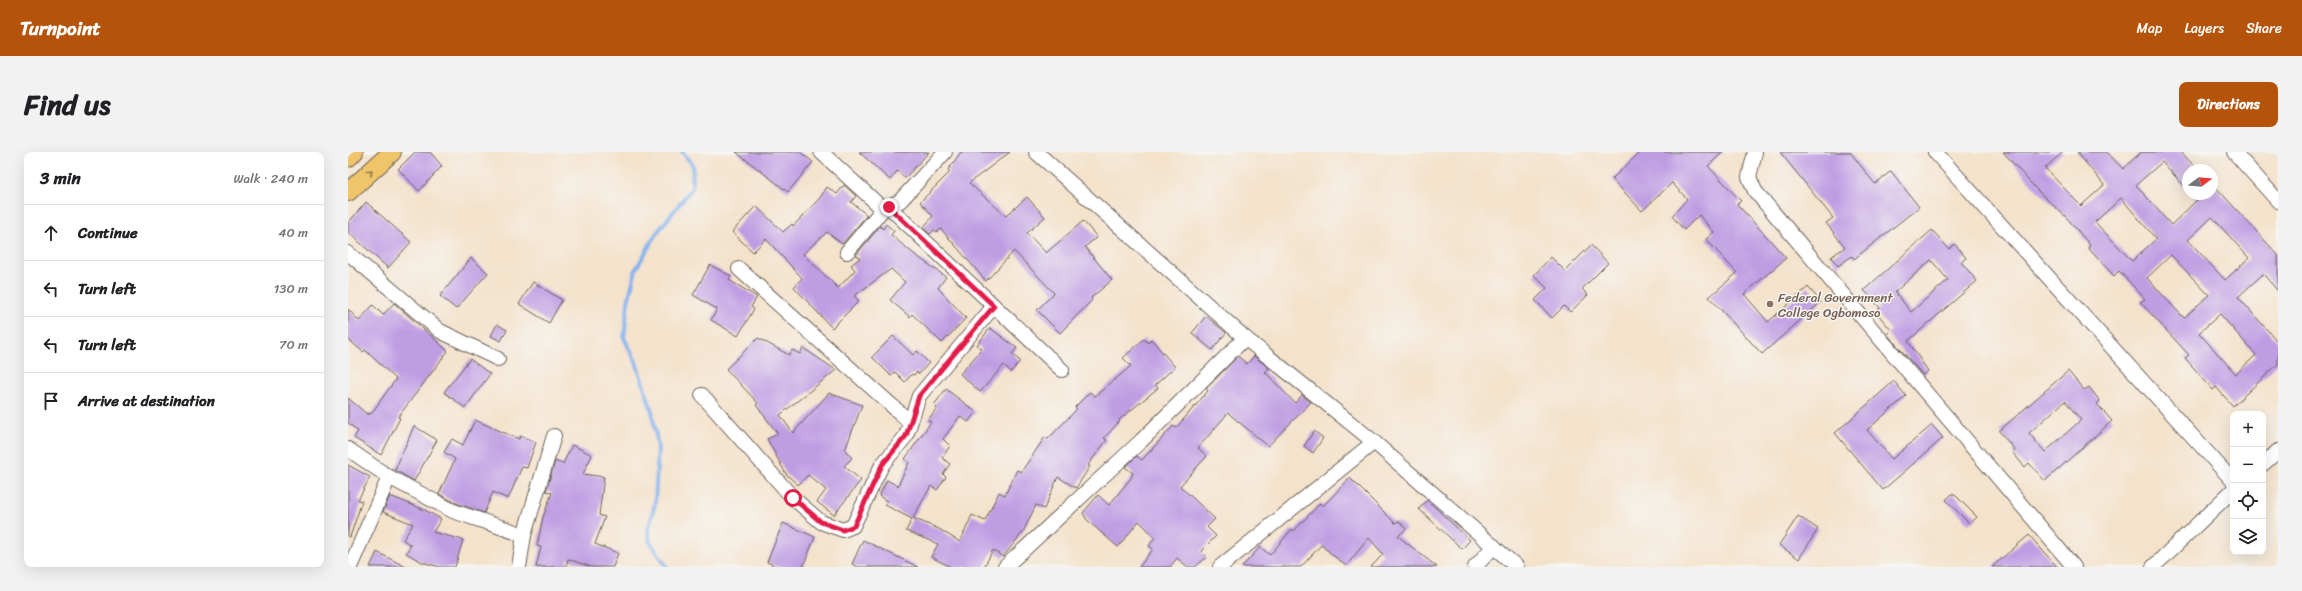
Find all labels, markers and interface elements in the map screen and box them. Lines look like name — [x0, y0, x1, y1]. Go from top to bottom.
text: Turnpoint — [20, 12, 101, 45]
text: Map — [2137, 16, 2162, 41]
text: Layers — [2184, 16, 2224, 41]
text: Share — [2246, 16, 2282, 41]
text: Find us — [24, 80, 111, 129]
button: Directions — [2179, 82, 2278, 127]
text: 3 min — [40, 163, 81, 193]
north arrow — [2182, 164, 2218, 200]
text: Walk · 240 m — [233, 167, 308, 190]
one-way arrow — [365, 169, 373, 177]
route end — [880, 198, 898, 216]
text: Continue — [78, 220, 138, 246]
text: 40 m — [278, 221, 308, 244]
icon: ahead — [40, 222, 62, 244]
text: Turn left — [78, 276, 136, 302]
text: 130 m — [274, 277, 308, 300]
icon: left — [40, 278, 62, 300]
place label: Federal Government College Ogbomoso — [1778, 286, 1893, 324]
marker: Federal Government College Ogbomoso — [1765, 299, 1775, 309]
text: Turn left — [78, 332, 136, 358]
text: 70 m — [279, 333, 308, 356]
icon: left — [40, 334, 62, 356]
text: Arrive at destination — [78, 388, 215, 414]
icon: arrive — [40, 390, 62, 412]
map controls — [2230, 411, 2266, 555]
button: + — [2230, 411, 2266, 447]
button: − — [2230, 447, 2266, 483]
button: locate — [2230, 483, 2266, 519]
route start — [784, 489, 802, 507]
button: layers — [2230, 519, 2266, 555]

